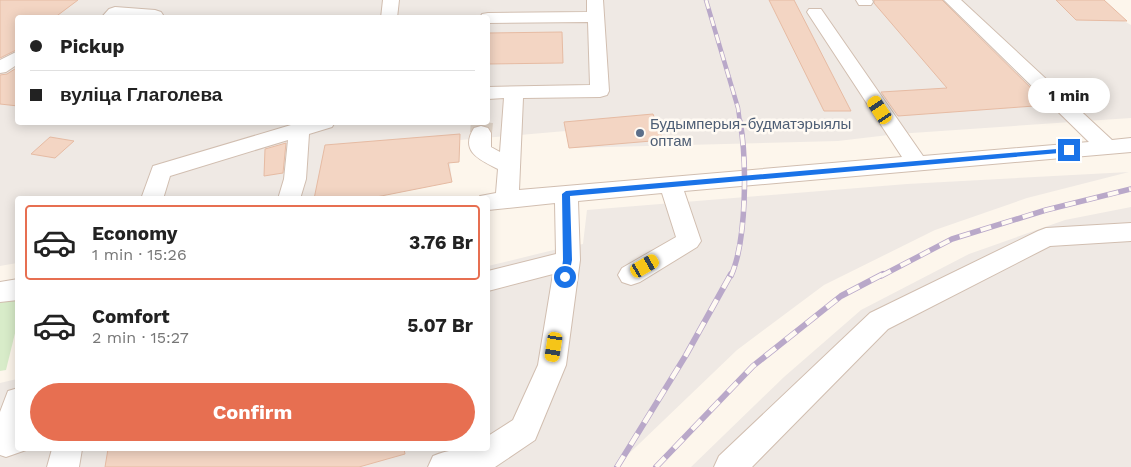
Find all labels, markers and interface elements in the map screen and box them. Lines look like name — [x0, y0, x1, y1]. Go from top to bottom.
text: Pickup — [60, 35, 124, 58]
callout: 1 min — [1028, 78, 1110, 112]
text: вуліца Глаголева — [60, 83, 222, 106]
text: 1 min — [1048, 86, 1090, 105]
car — [865, 93, 894, 127]
place label: Будымперыя-будматэрыялы оптам — [650, 115, 851, 150]
marker: Будымперыя-будматэрыялы оптам — [634, 127, 646, 139]
route end — [1058, 139, 1080, 161]
icon: car — [32, 220, 77, 265]
text: Economy — [92, 222, 177, 245]
text: 3.76 Br — [409, 231, 473, 254]
text: 1 min · 15:26 — [92, 245, 187, 264]
car — [628, 252, 661, 280]
route start — [554, 266, 576, 288]
icon: car — [32, 303, 77, 348]
text: Comfort — [92, 305, 170, 328]
text: 5.07 Br — [407, 314, 473, 337]
text: 2 min · 15:27 — [92, 328, 189, 347]
car — [544, 331, 563, 363]
button: Confirm — [30, 383, 475, 441]

